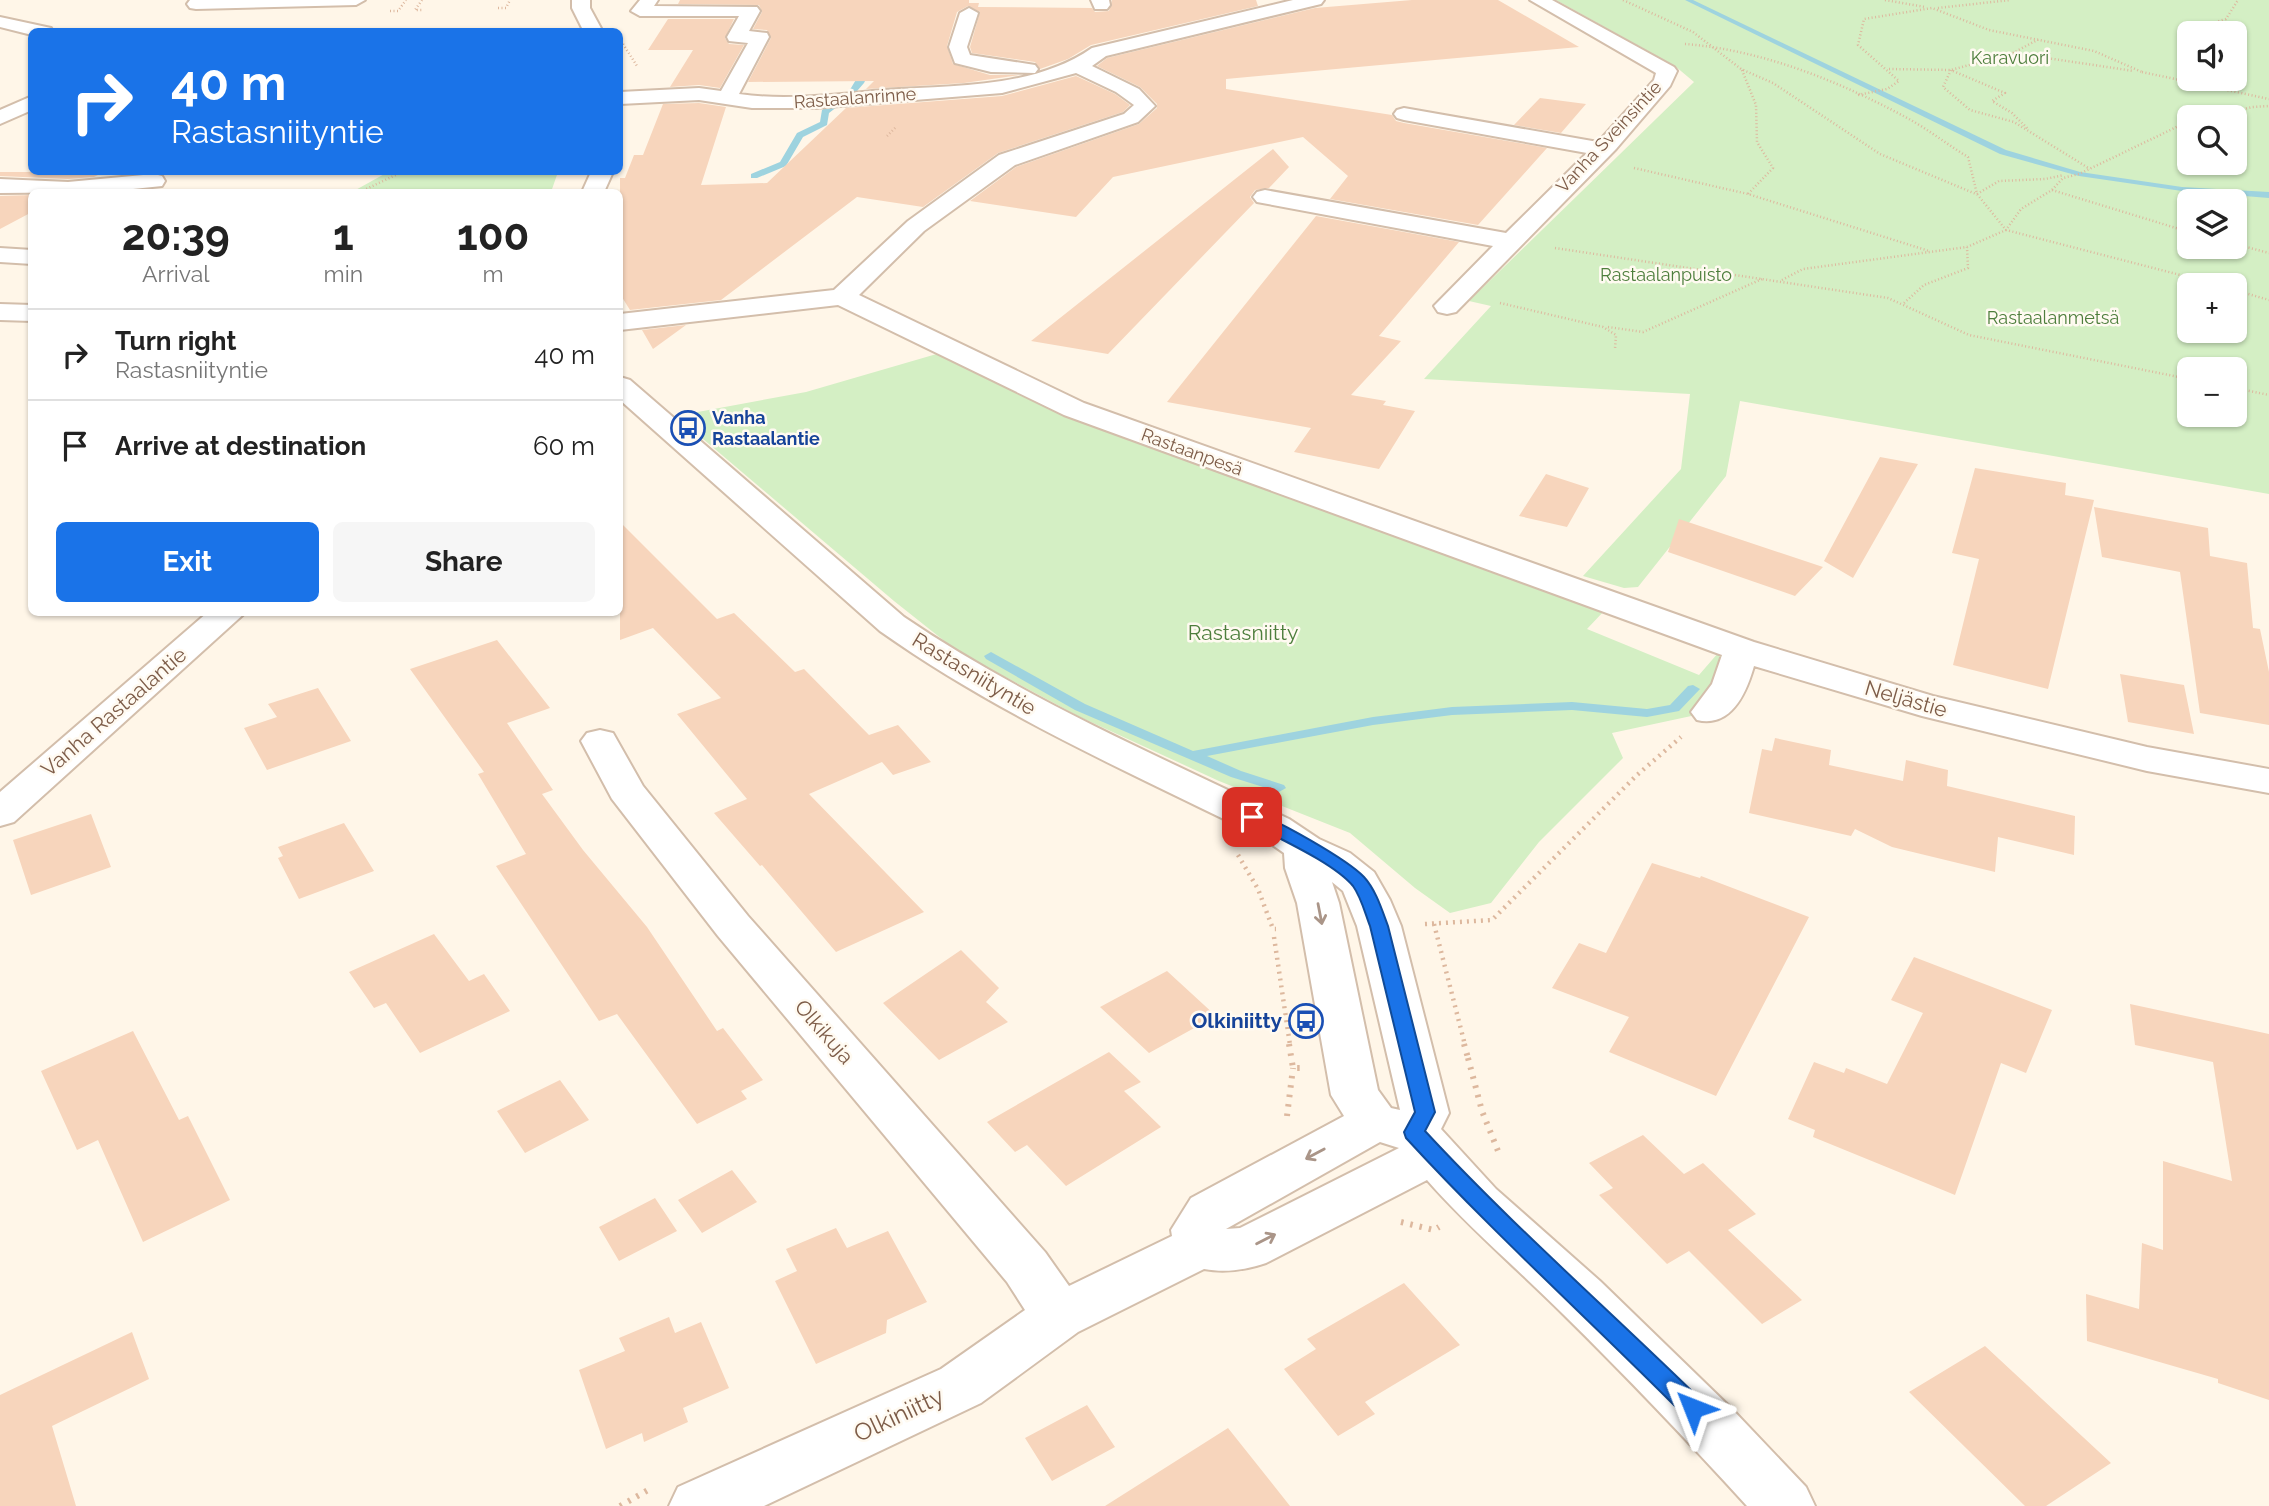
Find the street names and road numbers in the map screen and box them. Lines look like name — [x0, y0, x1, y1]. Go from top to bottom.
street label: Vanha Sveinsintie — [1552, 76, 1666, 197]
street label: Rastaalanrinne — [793, 83, 917, 112]
street label: Rastaanpesä — [1139, 423, 1246, 480]
street label: Rastasniityntie — [908, 627, 1041, 720]
street label: Vanha Rastaalantie — [36, 642, 191, 781]
street label: Neljästie — [1862, 675, 1950, 722]
street label: Olkikuja — [790, 994, 859, 1069]
street label: Olkiniitty — [849, 1381, 948, 1448]

